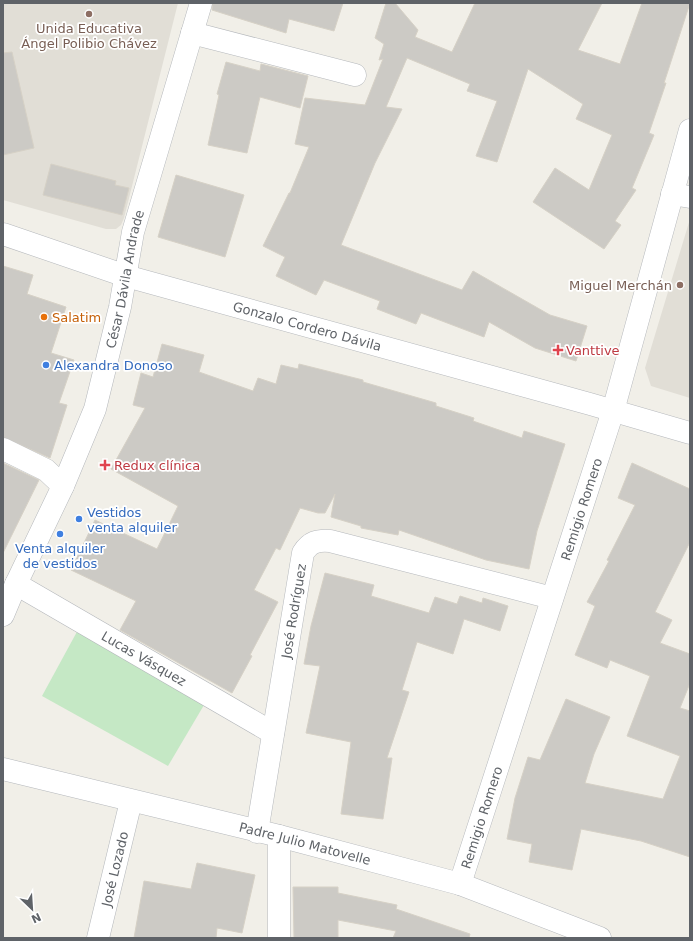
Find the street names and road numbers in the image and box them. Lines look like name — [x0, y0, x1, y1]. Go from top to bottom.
street label: César Dávila Andrade — [103, 208, 147, 350]
street label: Gonzalo Cordero Dávila — [231, 298, 383, 354]
street label: Remigio Romero — [558, 456, 605, 562]
street label: José Rodríguez — [278, 562, 309, 660]
street label: Lucas Vásquez — [99, 628, 189, 689]
street label: Remigio Romero — [458, 764, 505, 871]
street label: Padre Julio Matovelle — [238, 819, 372, 868]
street label: José Lozado — [98, 830, 131, 909]

